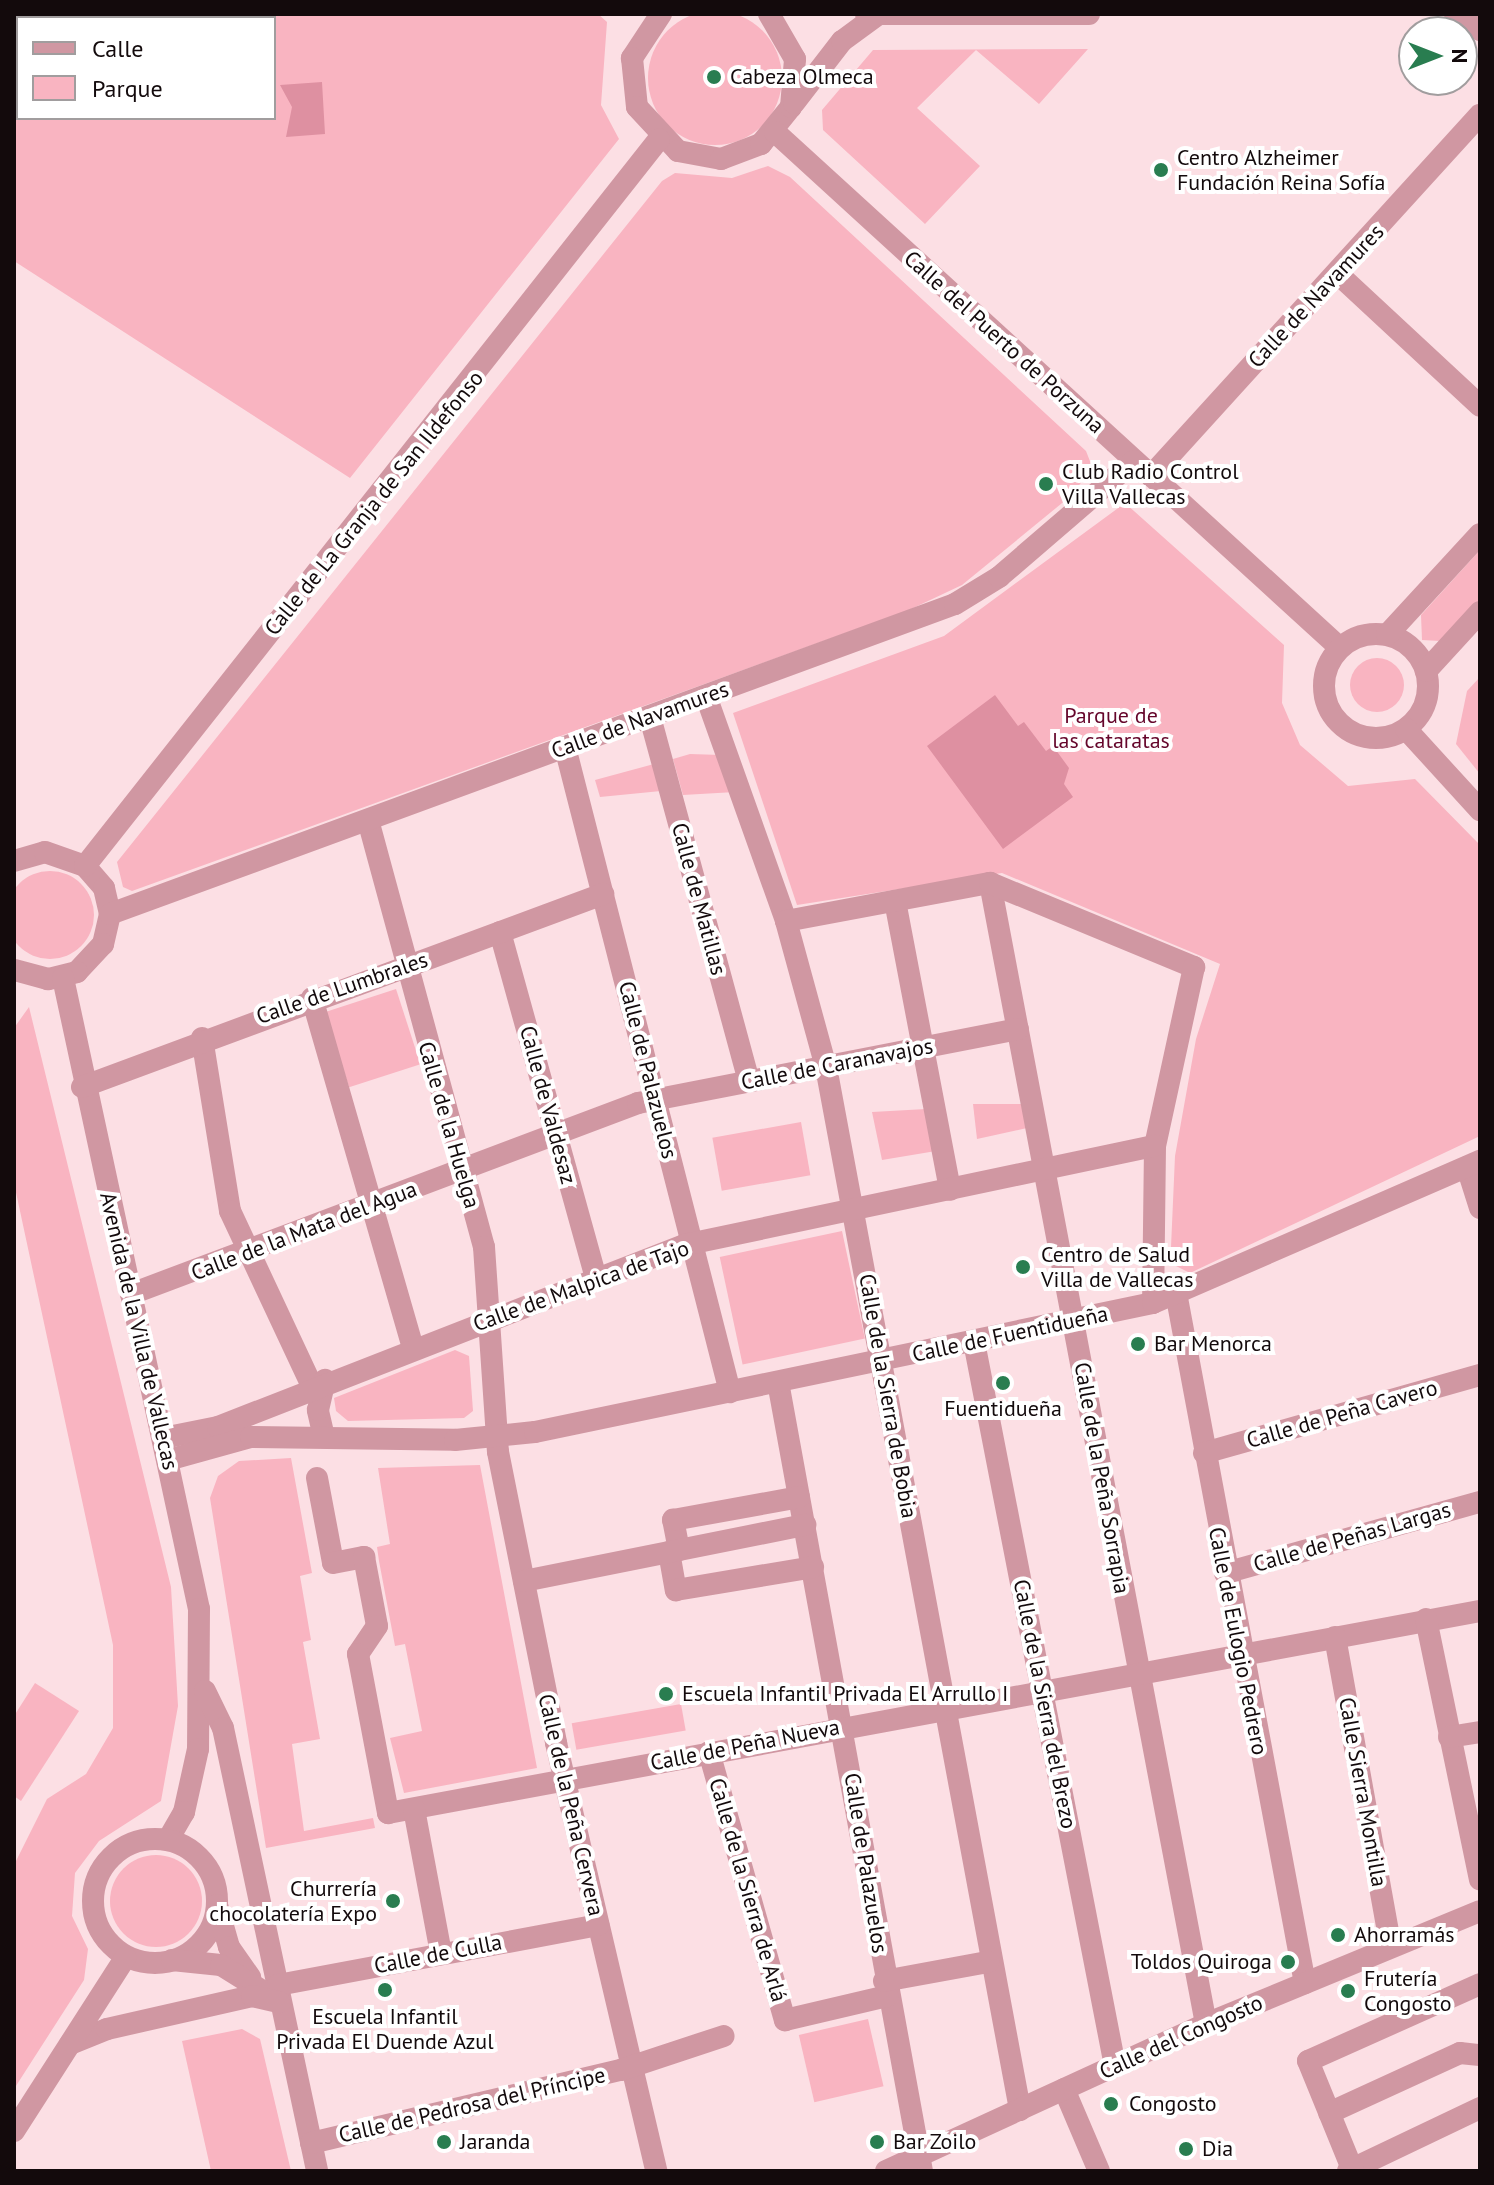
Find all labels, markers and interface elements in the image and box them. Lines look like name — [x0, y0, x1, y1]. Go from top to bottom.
legend — [16, 16, 276, 120]
north arrow — [1398, 16, 1478, 96]
text: Calle — [92, 33, 143, 64]
text: N — [1446, 49, 1474, 63]
place label: Cabeza Olmeca — [730, 64, 874, 90]
marker: Cabeza Olmeca — [705, 68, 723, 86]
text: Parque — [92, 73, 163, 104]
place label: Centro Alzheimer Fundación Reina Sofía — [1177, 144, 1385, 196]
marker: Centro Alzheimer Fundación Reina Sofía — [1152, 161, 1170, 179]
street label: Calle de Navamures — [1243, 219, 1389, 373]
street label: Calle del Puerto de Porzuna — [898, 245, 1110, 439]
street label: Calle de La Granja de San Ildefonso — [259, 365, 489, 641]
place label: Club Radio Control Villa Vallecas — [1062, 458, 1239, 510]
marker: Club Radio Control Villa Vallecas — [1037, 475, 1055, 493]
street label: Calle de Navamures — [548, 676, 732, 764]
park label: Parque de las cataratas — [1052, 702, 1170, 754]
street label: Calle de Matillas — [666, 820, 732, 978]
street label: Calle de Lumbrales — [253, 946, 431, 1030]
street label: Calle de Palazuelos — [613, 979, 683, 1161]
street label: Calle de Valdesaz — [514, 1023, 582, 1187]
street label: Calle de Caranavajos — [739, 1032, 935, 1096]
street label: Calle de la Huelga — [413, 1039, 485, 1211]
street label: Calle de la Mata del Agua — [187, 1176, 421, 1286]
street label: Avenida de la Villa de Vallecas — [94, 1189, 184, 1473]
street label: Calle de Malpica de Tajo — [469, 1235, 693, 1337]
place label: Centro de Salud Villa de Vallecas — [1041, 1241, 1194, 1292]
marker: Centro de Salud Villa de Vallecas — [1012, 1256, 1034, 1278]
street label: Calle de la Sierra de Bobia — [853, 1272, 923, 1520]
street label: Calle de Fuentidueña — [910, 1300, 1110, 1368]
place label: Bar Menorca — [1154, 1331, 1272, 1357]
marker: Bar Menorca — [1129, 1335, 1147, 1353]
street label: Calle de la Peña Sorrapia — [1069, 1360, 1135, 1596]
marker: Fuentidueña — [994, 1374, 1012, 1392]
street label: Calle de Peña Cavero — [1244, 1374, 1440, 1454]
place label: Fuentidueña — [944, 1396, 1062, 1422]
street label: Calle de Peñas Largas — [1250, 1496, 1454, 1578]
street label: Calle de Eulogio Pedrero — [1203, 1525, 1273, 1757]
street label: Calle de la Sierra del Brezo — [1008, 1577, 1082, 1831]
place label: Escuela Infantil Privada El Arrullo I — [682, 1681, 1009, 1707]
marker: Escuela Infantil Privada El Arrullo I — [657, 1685, 675, 1703]
street label: Calle de la Peña Cervera — [533, 1691, 609, 1919]
street label: Calle Sierra Montilla — [1333, 1695, 1393, 1889]
street label: Calle de Peña Nueva — [648, 1714, 842, 1776]
street label: Calle de Palazuelos — [839, 1771, 893, 1955]
street label: Calle de la Sierra de Arlá — [703, 1775, 793, 2005]
place label: Churrería chocolatería Expo — [209, 1875, 377, 1926]
marker: Churrería chocolatería Expo — [384, 1892, 402, 1910]
place label: Ahorramás — [1354, 1922, 1455, 1948]
marker: Ahorramás — [1329, 1926, 1347, 1944]
street label: Calle de Culla — [372, 1929, 504, 1979]
place label: Toldos Quiroga — [1131, 1949, 1272, 1975]
marker: Toldos Quiroga — [1279, 1953, 1297, 1971]
place label: Frutería Congosto — [1364, 1965, 1451, 2016]
marker: Escuela Infantil Privada El Duende Azul — [376, 1981, 394, 1999]
marker: Frutería Congosto — [1339, 1982, 1357, 2000]
street label: Calle del Congosto — [1095, 1989, 1267, 2085]
place label: Escuela Infantil Privada El Duende Azul — [276, 2003, 494, 2054]
street label: Calle de Pedrosa del Príncipe — [336, 2061, 608, 2149]
place label: Congosto — [1129, 2091, 1216, 2117]
marker: Congosto — [1100, 2093, 1122, 2115]
place label: Jaranda — [460, 2129, 530, 2155]
place label: Bar Zoilo — [893, 2129, 977, 2155]
marker: Jaranda — [435, 2133, 453, 2151]
marker: Bar Zoilo — [868, 2133, 886, 2151]
place label: Dia — [1202, 2136, 1233, 2162]
marker: Dia — [1177, 2140, 1195, 2158]

